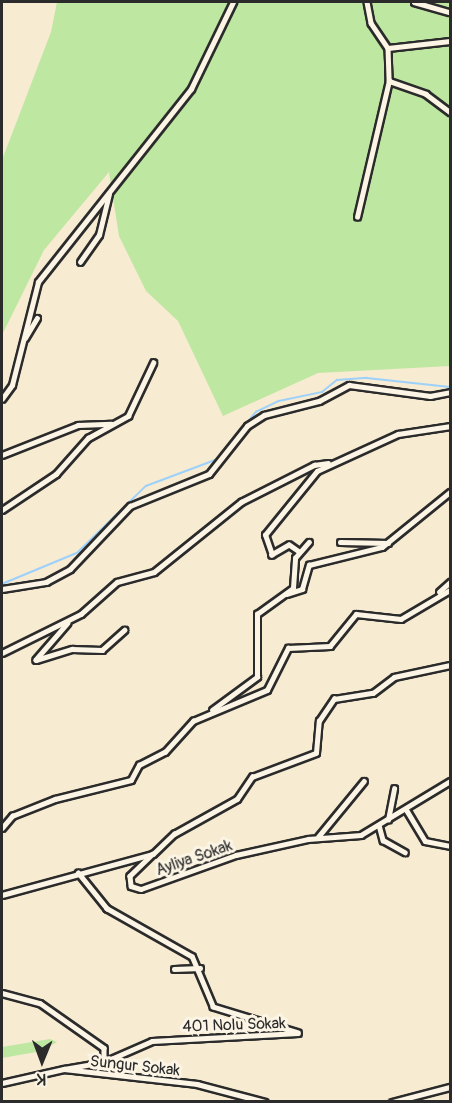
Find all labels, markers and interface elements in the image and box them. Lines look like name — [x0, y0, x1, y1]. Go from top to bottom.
street label: Ayliya Sokak — [153, 836, 235, 880]
street label: 401 Nolu Sokak — [182, 1014, 286, 1036]
north arrow — [12, 1031, 72, 1091]
street label: Sungur Sokak — [89, 1052, 181, 1080]
text: K — [37, 1069, 47, 1089]

